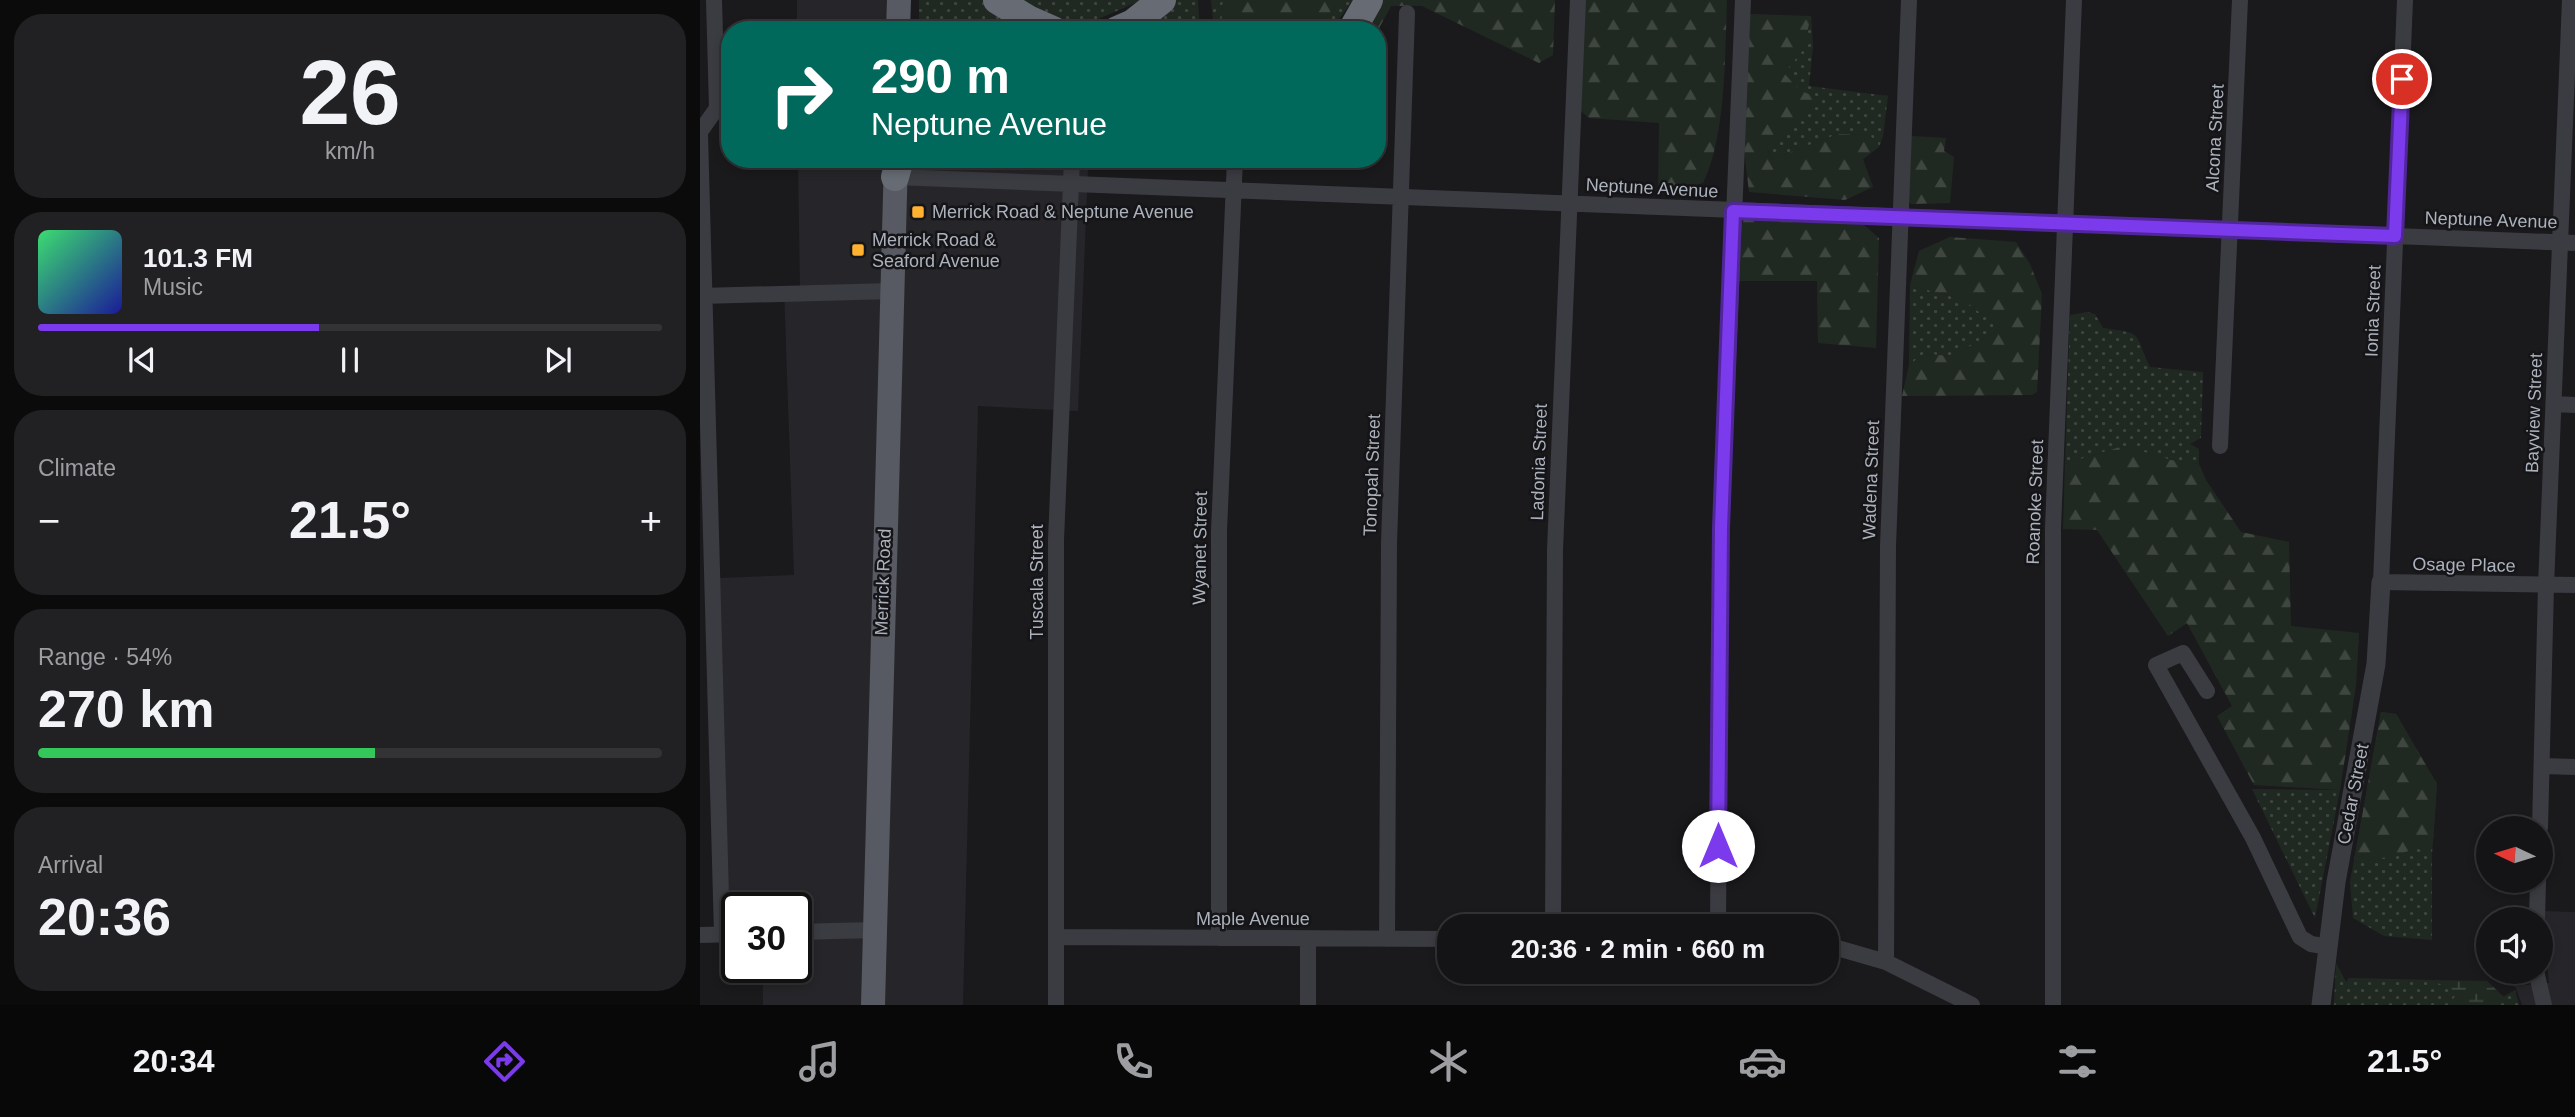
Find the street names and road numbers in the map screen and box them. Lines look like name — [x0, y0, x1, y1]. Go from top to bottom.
street label: Alcona Street — [2202, 84, 2228, 192]
street label: Neptune Avenue — [1585, 175, 1719, 201]
street label: Neptune Avenue — [2424, 208, 2558, 232]
street label: Ionia Street — [2361, 265, 2385, 357]
street label: Bayview Street — [2522, 353, 2546, 473]
street label: Ladonia Street — [1527, 403, 1551, 521]
street label: Tonopah Street — [1360, 414, 1384, 536]
street label: Wadena Street — [1859, 420, 1883, 540]
street label: Roanoke Street — [2023, 439, 2047, 565]
street label: Wyanet Street — [1189, 491, 1211, 605]
street label: Tuscala Street — [1027, 524, 1047, 640]
street label: Merrick Road — [871, 528, 895, 636]
street label: Osage Place — [2412, 554, 2516, 576]
street label: Cedar Street — [2333, 742, 2373, 846]
street label: Maple Avenue — [1196, 909, 1310, 929]

